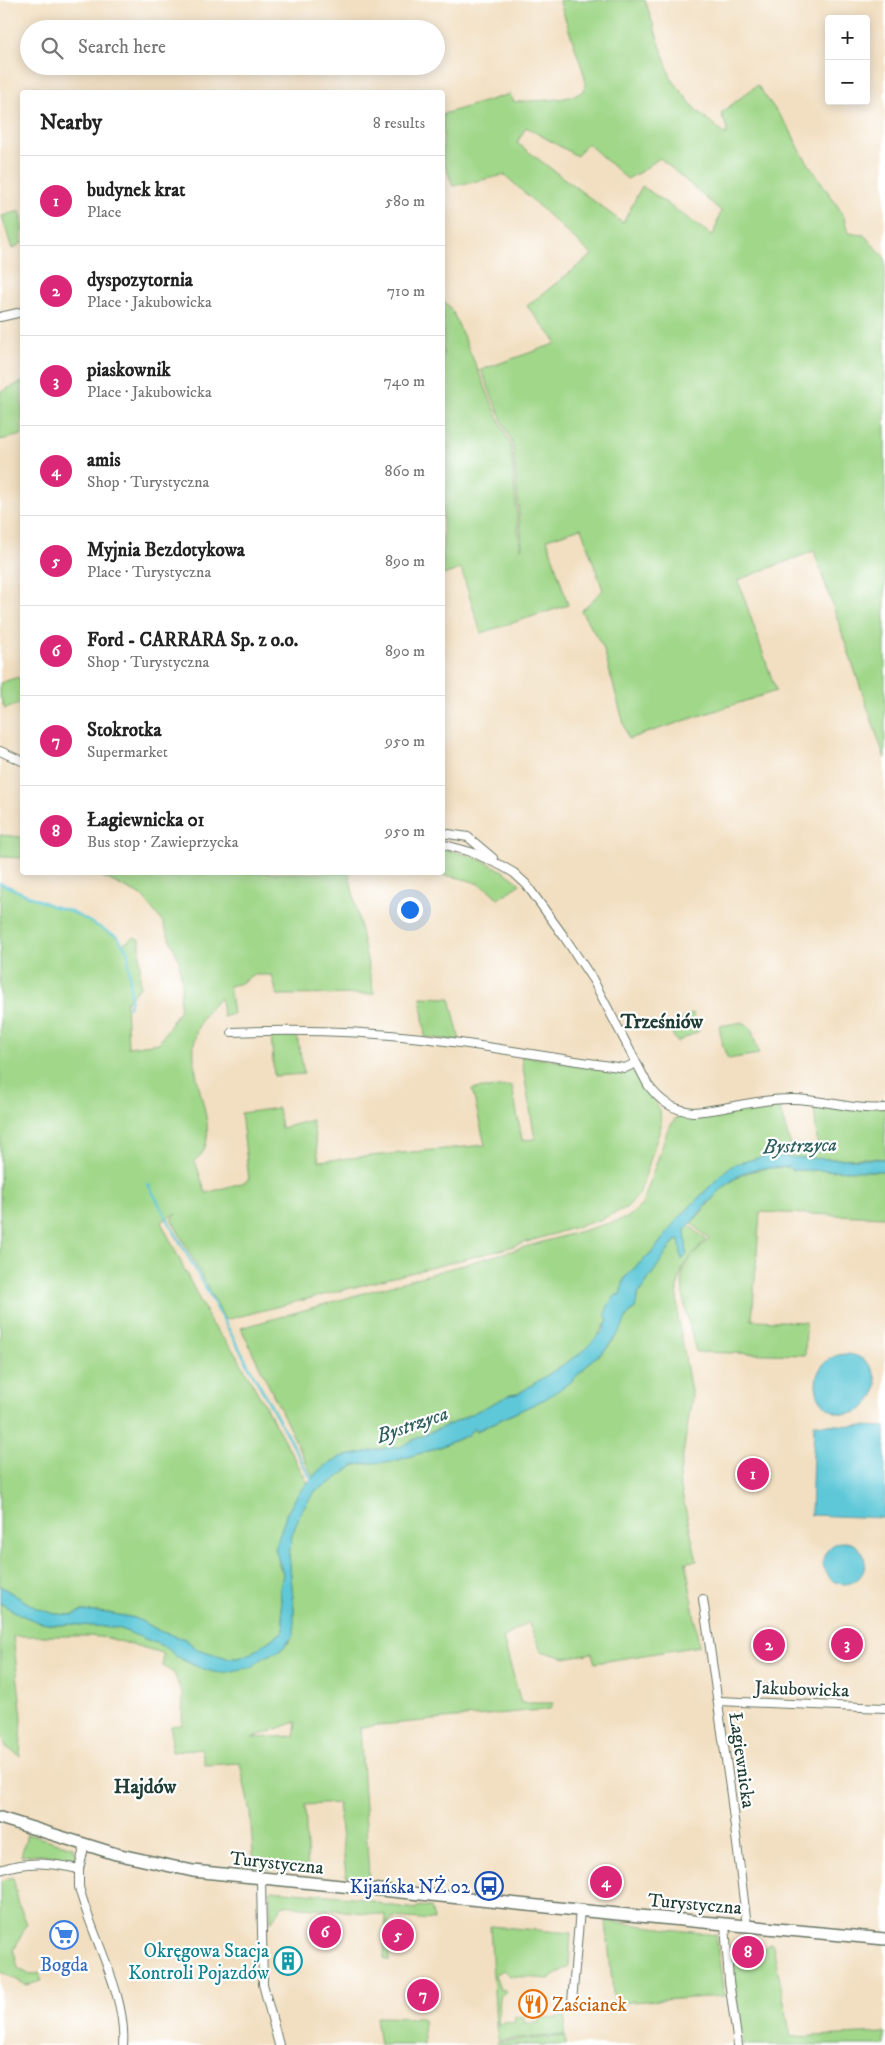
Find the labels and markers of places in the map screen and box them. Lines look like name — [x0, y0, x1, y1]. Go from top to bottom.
pin: 1 — [737, 1455, 769, 1493]
pin: 3 — [831, 1625, 863, 1663]
pin: 2 — [753, 1626, 785, 1664]
pin: 4 — [590, 1863, 622, 1901]
bus stop icon: Kijańska NŻ 02 — [474, 1871, 504, 1901]
place label: Kijańska NŻ 02 — [350, 1875, 471, 1899]
pin: 6 — [309, 1913, 341, 1951]
pin: 5 — [382, 1916, 414, 1954]
supermarket icon: Bogda — [49, 1920, 79, 1950]
pin: 8 — [732, 1933, 764, 1971]
place label: Okręgowa Stacja Kontroli Pojazdów — [128, 1940, 269, 1985]
building icon: Okręgowa Stacja Kontroli Pojazdów — [273, 1946, 303, 1976]
place label: Bogda — [40, 1954, 88, 1977]
pin: 7 — [407, 1976, 439, 2014]
restaurant icon: Zaścianek — [518, 1989, 548, 2019]
place label: Zaścianek — [552, 1994, 628, 2017]

